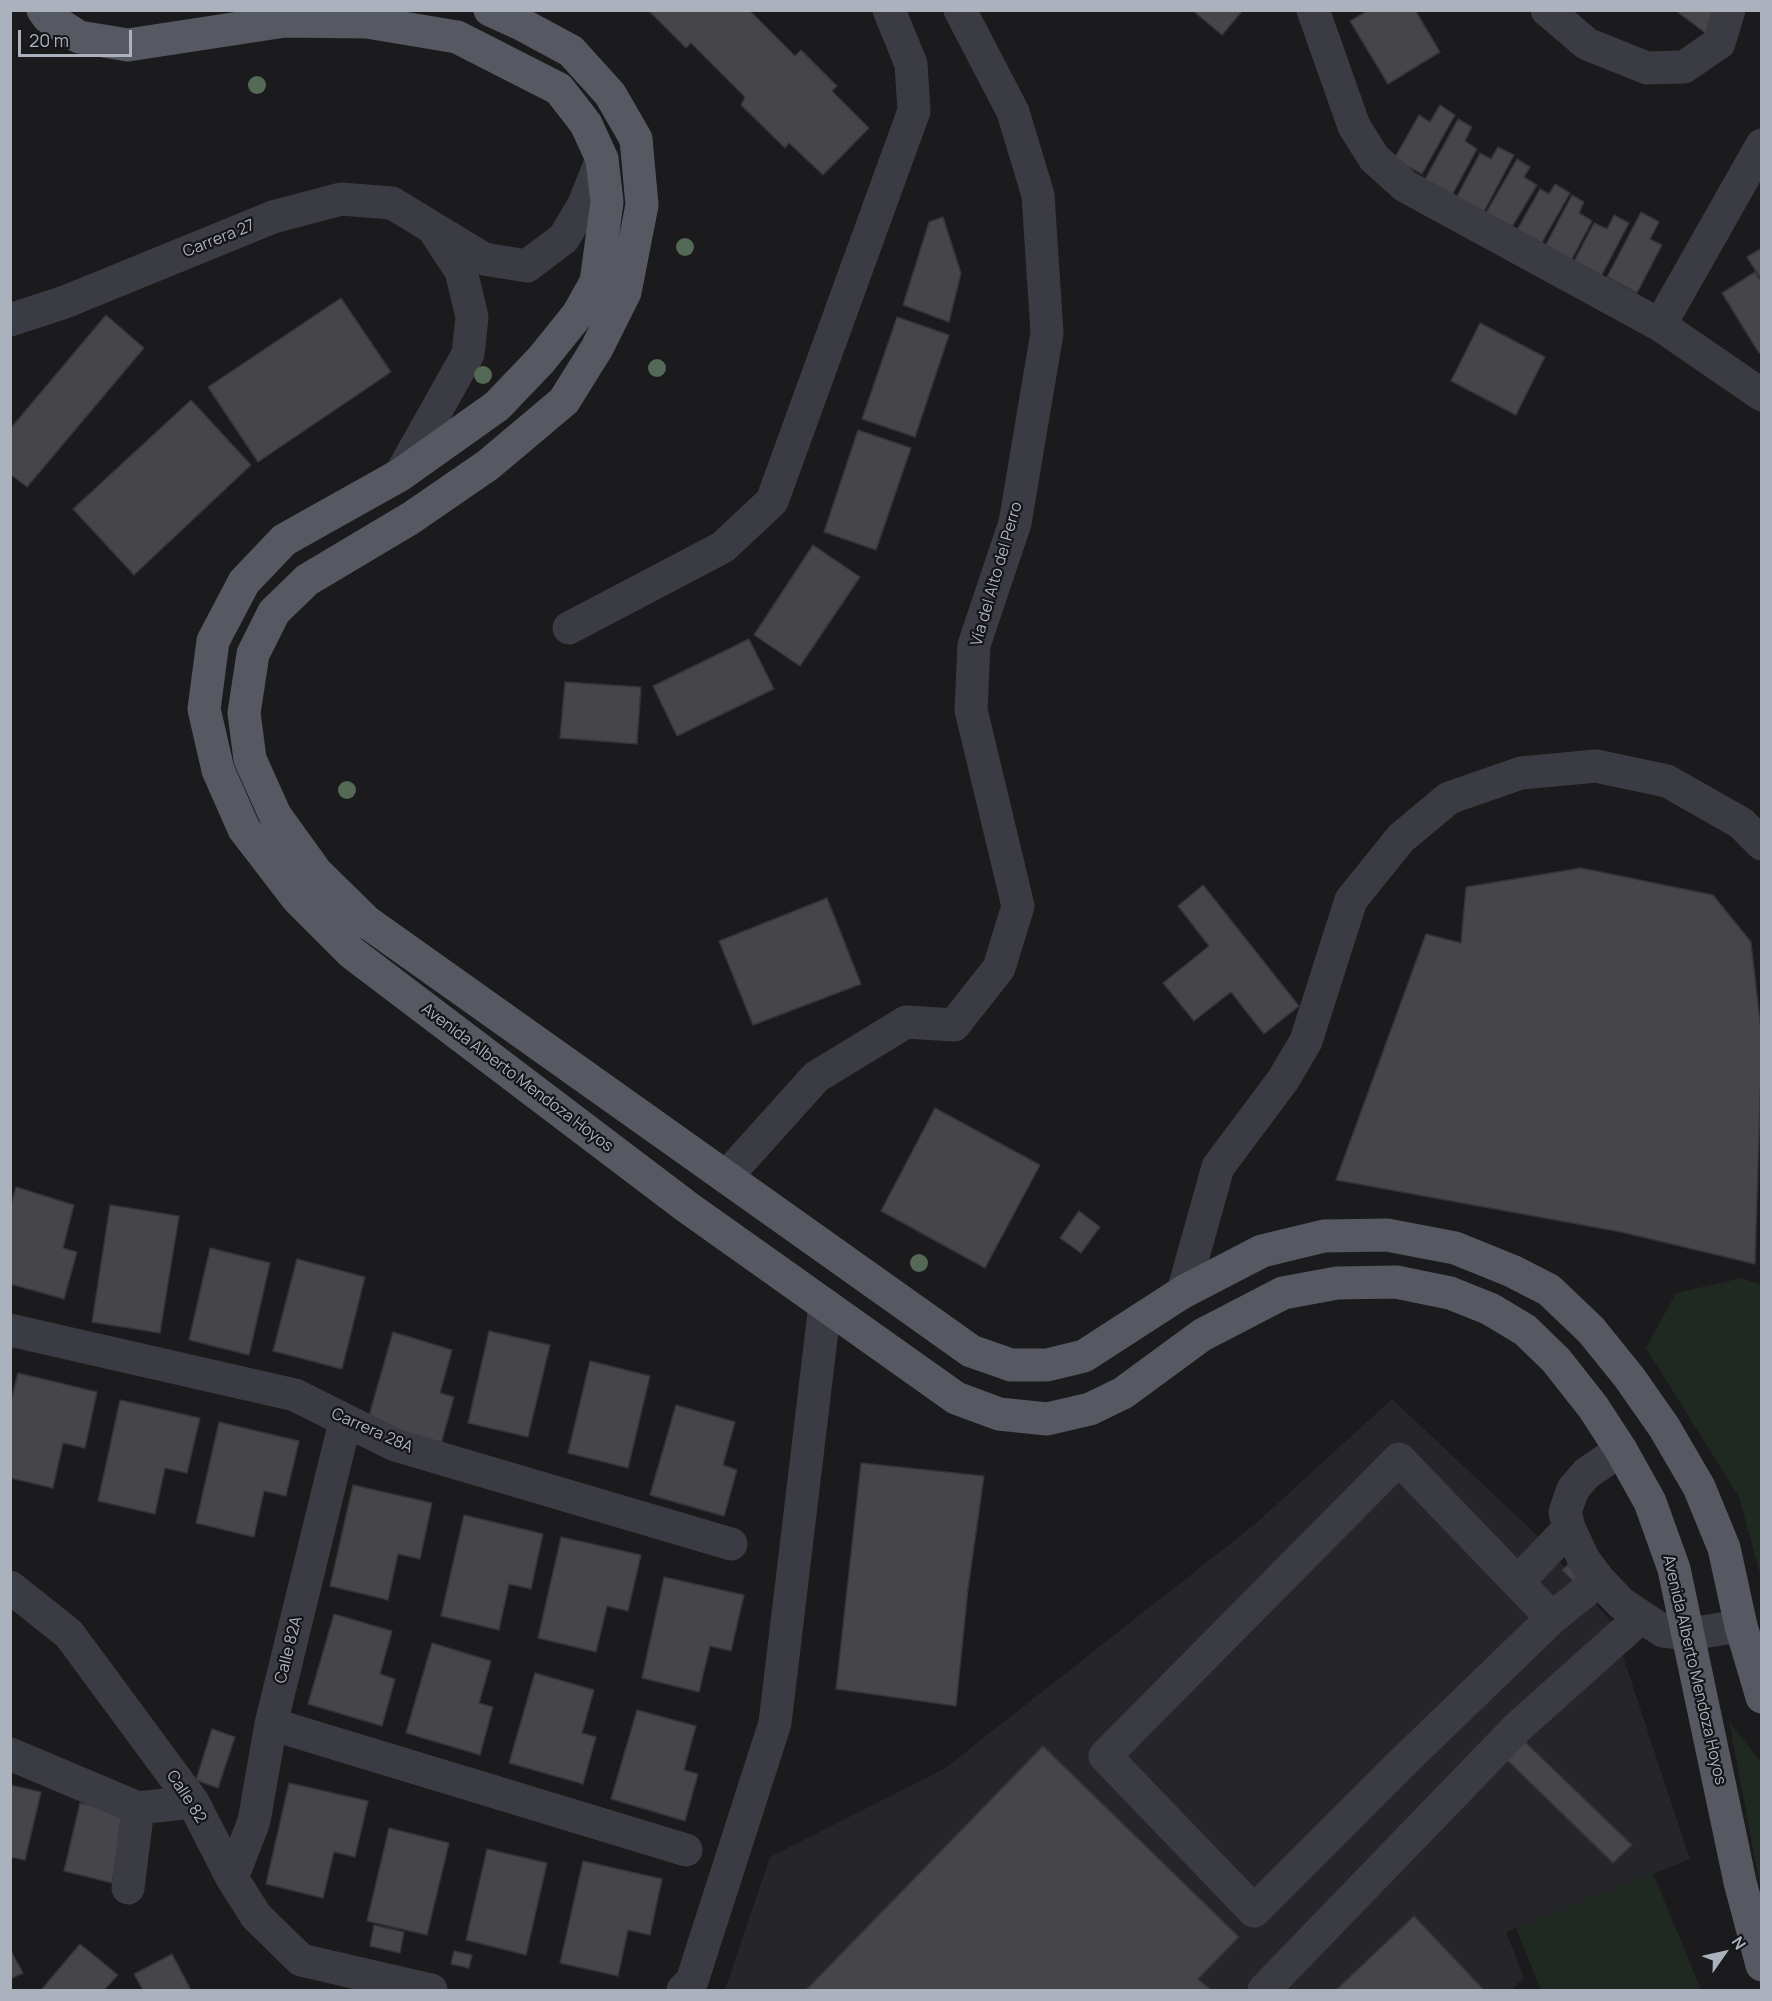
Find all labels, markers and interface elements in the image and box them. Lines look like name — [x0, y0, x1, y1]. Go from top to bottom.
scale bar — [21, 18, 135, 56]
text: 20 m — [29, 28, 69, 52]
street label: Carrera 27 — [180, 216, 258, 262]
street label: Vía del Alto del Perro — [967, 500, 1027, 648]
street label: Avenida Alberto Mendoza Hoyos — [417, 1000, 617, 1156]
street label: Carrera 28A — [328, 1405, 416, 1457]
street label: Avenida Alberto Mendoza Hoyos — [1658, 1553, 1730, 1787]
street label: Calle 82A — [271, 1614, 307, 1686]
street label: Calle 82 — [162, 1767, 210, 1827]
north arrow — [1694, 1923, 1754, 1983]
text: N — [1727, 1932, 1751, 1954]

